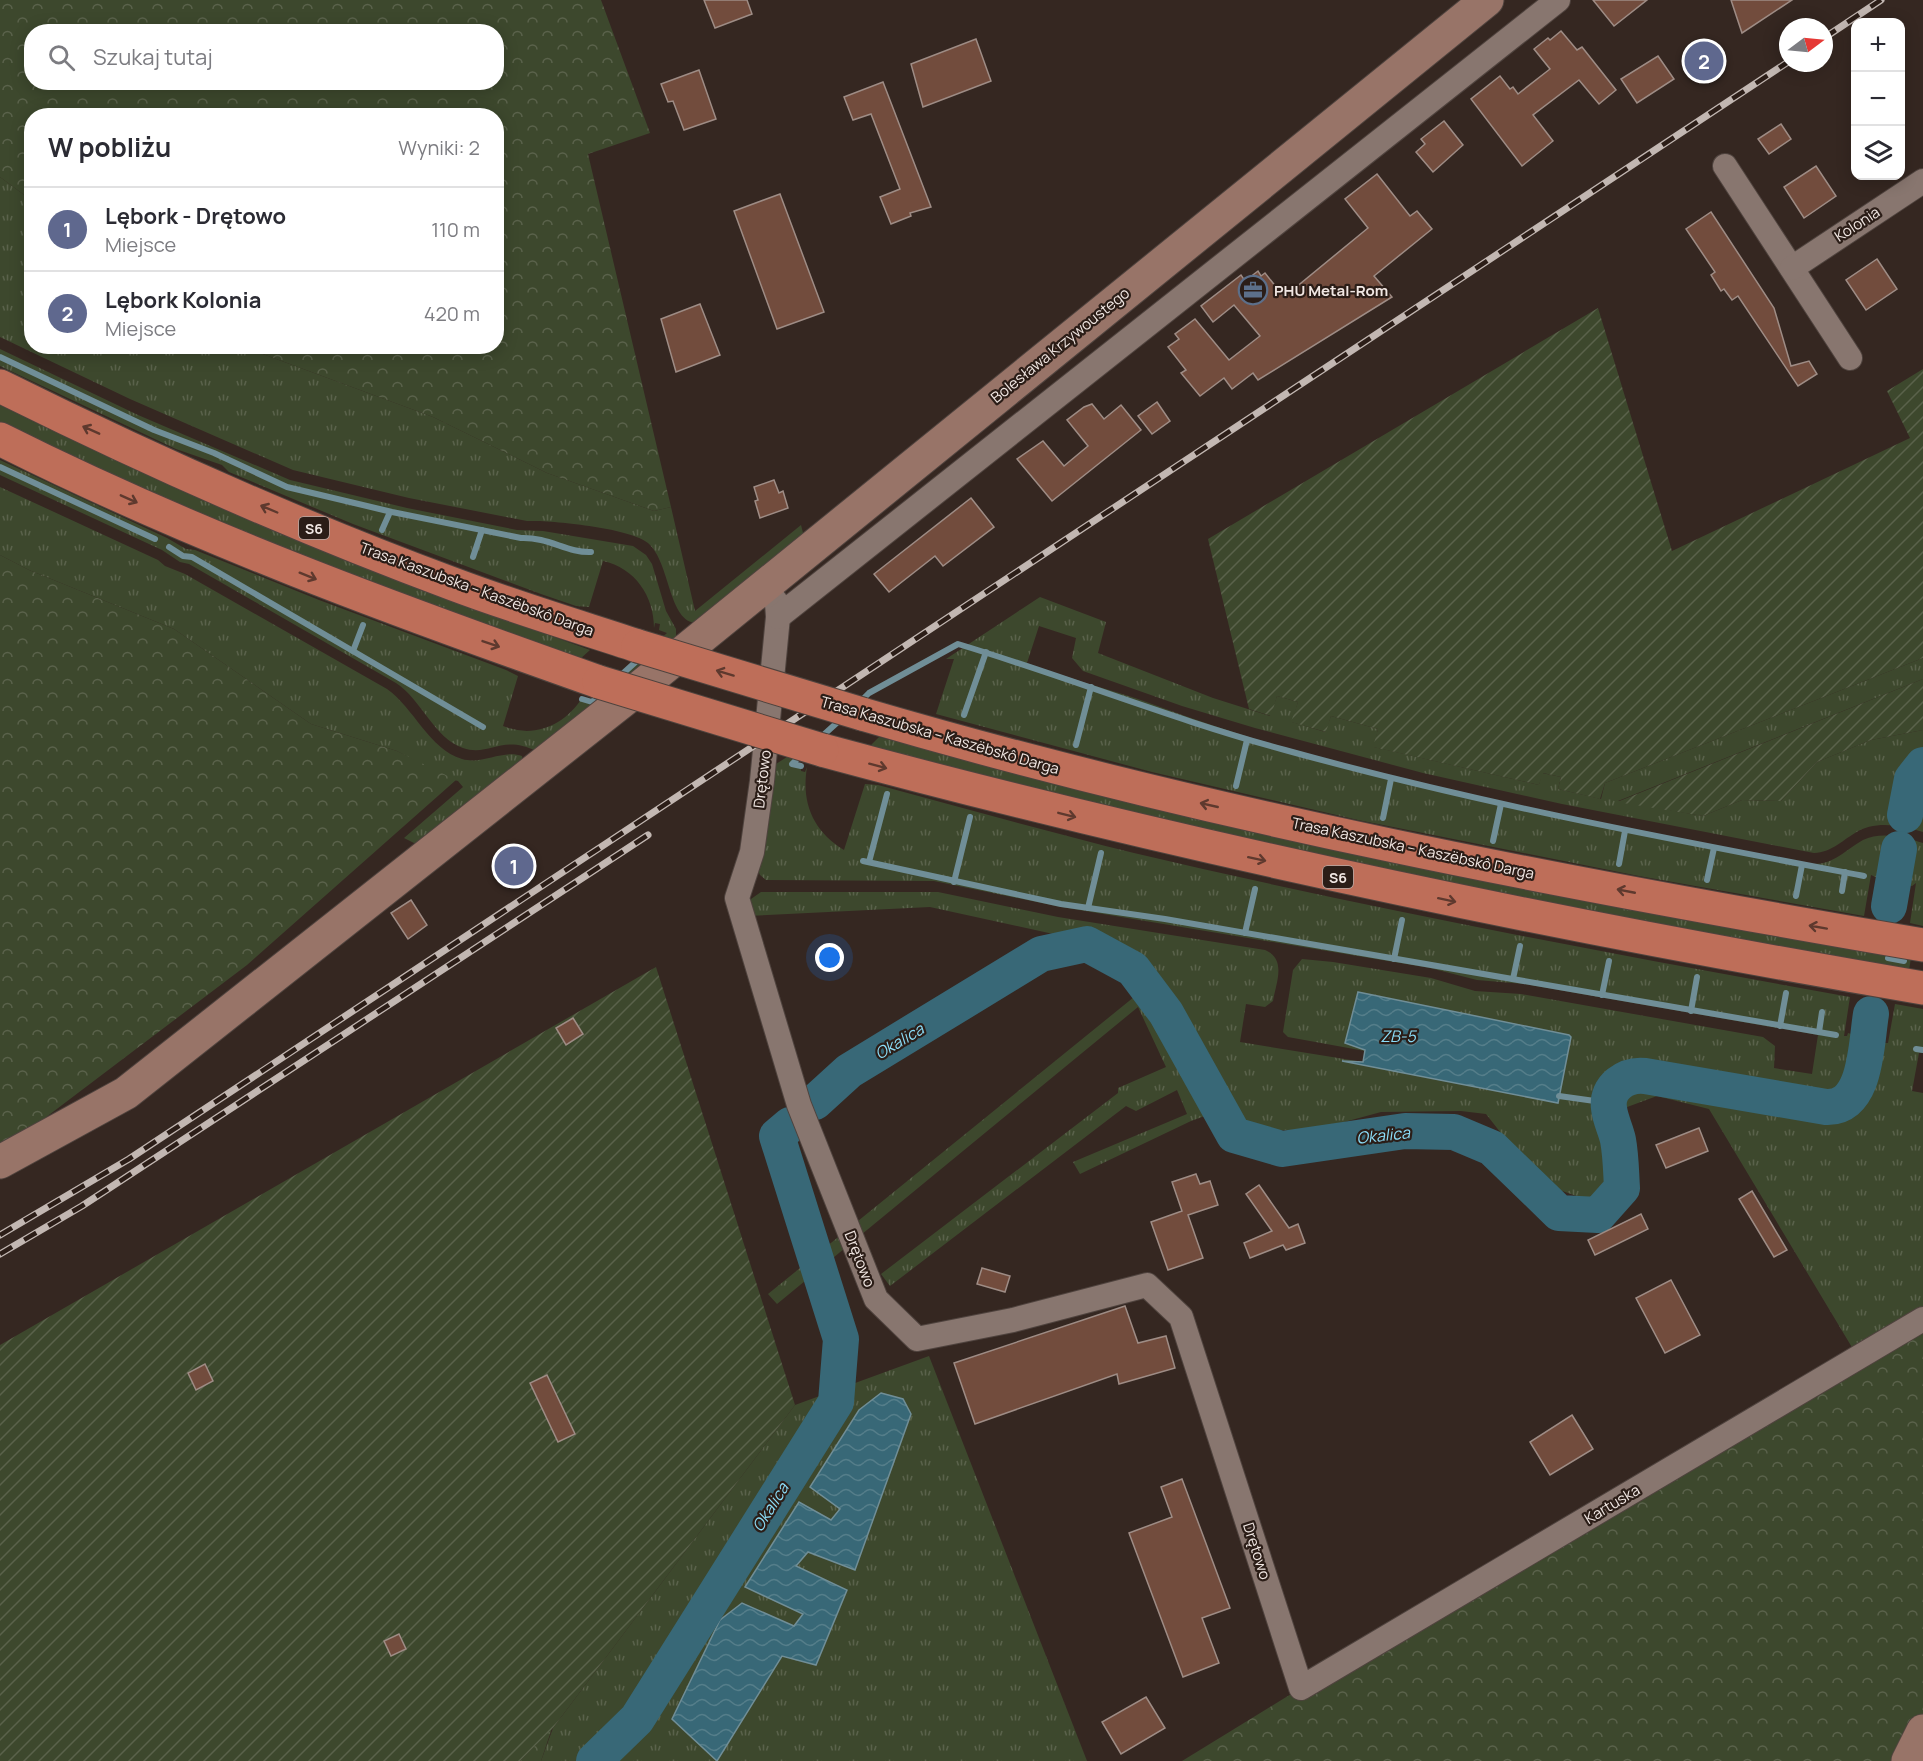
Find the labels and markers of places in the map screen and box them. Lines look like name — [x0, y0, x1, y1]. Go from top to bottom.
pin: 2 — [1684, 38, 1724, 84]
office icon: PHU Metal-Rom — [1237, 274, 1269, 306]
place label: PHU Metal-Rom — [1274, 280, 1388, 301]
pin: 1 — [494, 844, 534, 888]

